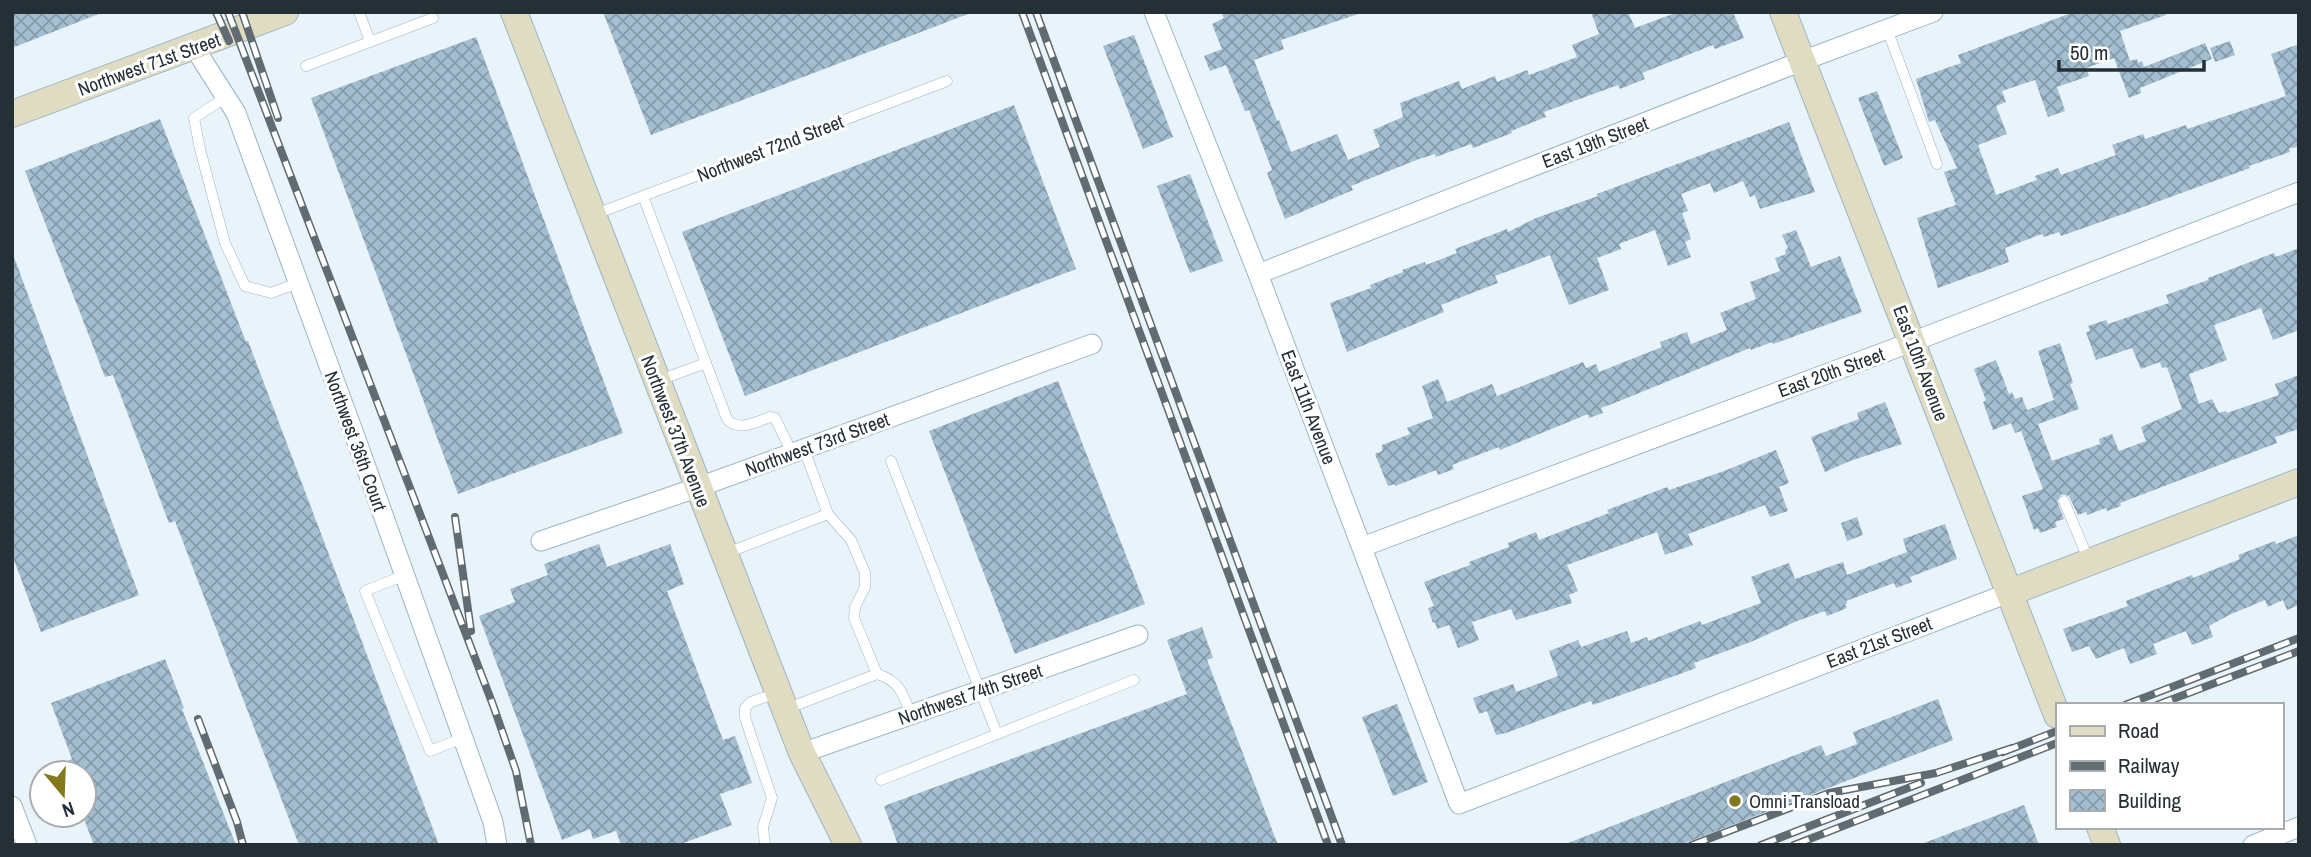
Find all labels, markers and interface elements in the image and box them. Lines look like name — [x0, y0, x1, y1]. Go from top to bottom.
street label: Northwest 71st Street — [74, 26, 224, 102]
scale bar — [2059, 28, 2204, 72]
text: 50 m — [2070, 38, 2108, 67]
street label: Northwest 72nd Street — [693, 108, 848, 188]
street label: East 19th Street — [1538, 110, 1652, 174]
street label: East 10th Avenue — [1887, 301, 1955, 425]
street label: East 20th Street — [1774, 340, 1889, 403]
street label: East 11th Avenue — [1275, 346, 1343, 468]
street label: Northwest 37th Avenue — [635, 351, 717, 511]
street label: Northwest 36th Court — [319, 367, 394, 515]
street label: Northwest 73rd Street — [741, 406, 893, 482]
street label: East 21st Street — [1823, 610, 1936, 674]
street label: Northwest 74th Street — [895, 657, 1046, 731]
legend — [2056, 703, 2283, 829]
text: Road — [2118, 716, 2159, 745]
text: Railway — [2118, 751, 2180, 780]
north arrow — [28, 759, 98, 829]
text: Building — [2118, 786, 2182, 815]
place label: Omni Transload — [1749, 788, 1860, 814]
marker: Omni Transload — [1727, 793, 1743, 809]
text: N — [59, 796, 78, 824]

